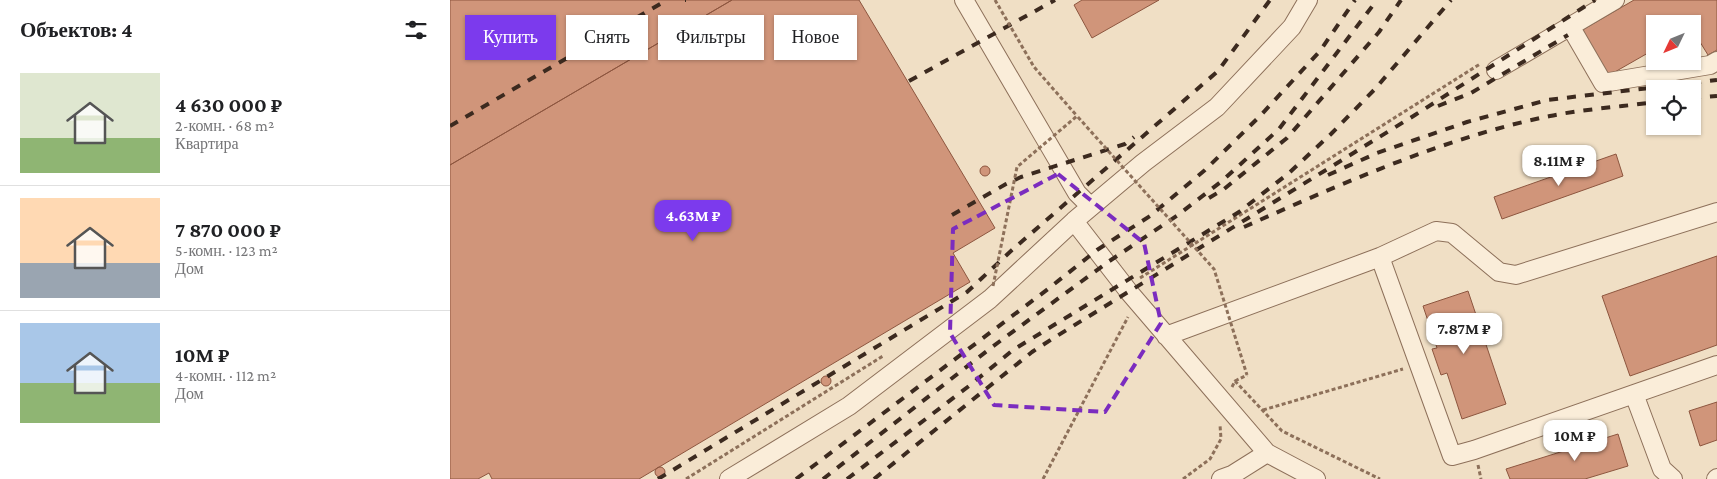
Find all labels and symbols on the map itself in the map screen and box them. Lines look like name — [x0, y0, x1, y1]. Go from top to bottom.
north arrow — [1646, 15, 1701, 70]
pin: 8.11M ₽ — [1513, 144, 1605, 187]
pin: 4.63M ₽ — [647, 200, 739, 242]
pin: 7.87M ₽ — [1418, 312, 1510, 355]
pin: 10M ₽ — [1540, 420, 1610, 462]

